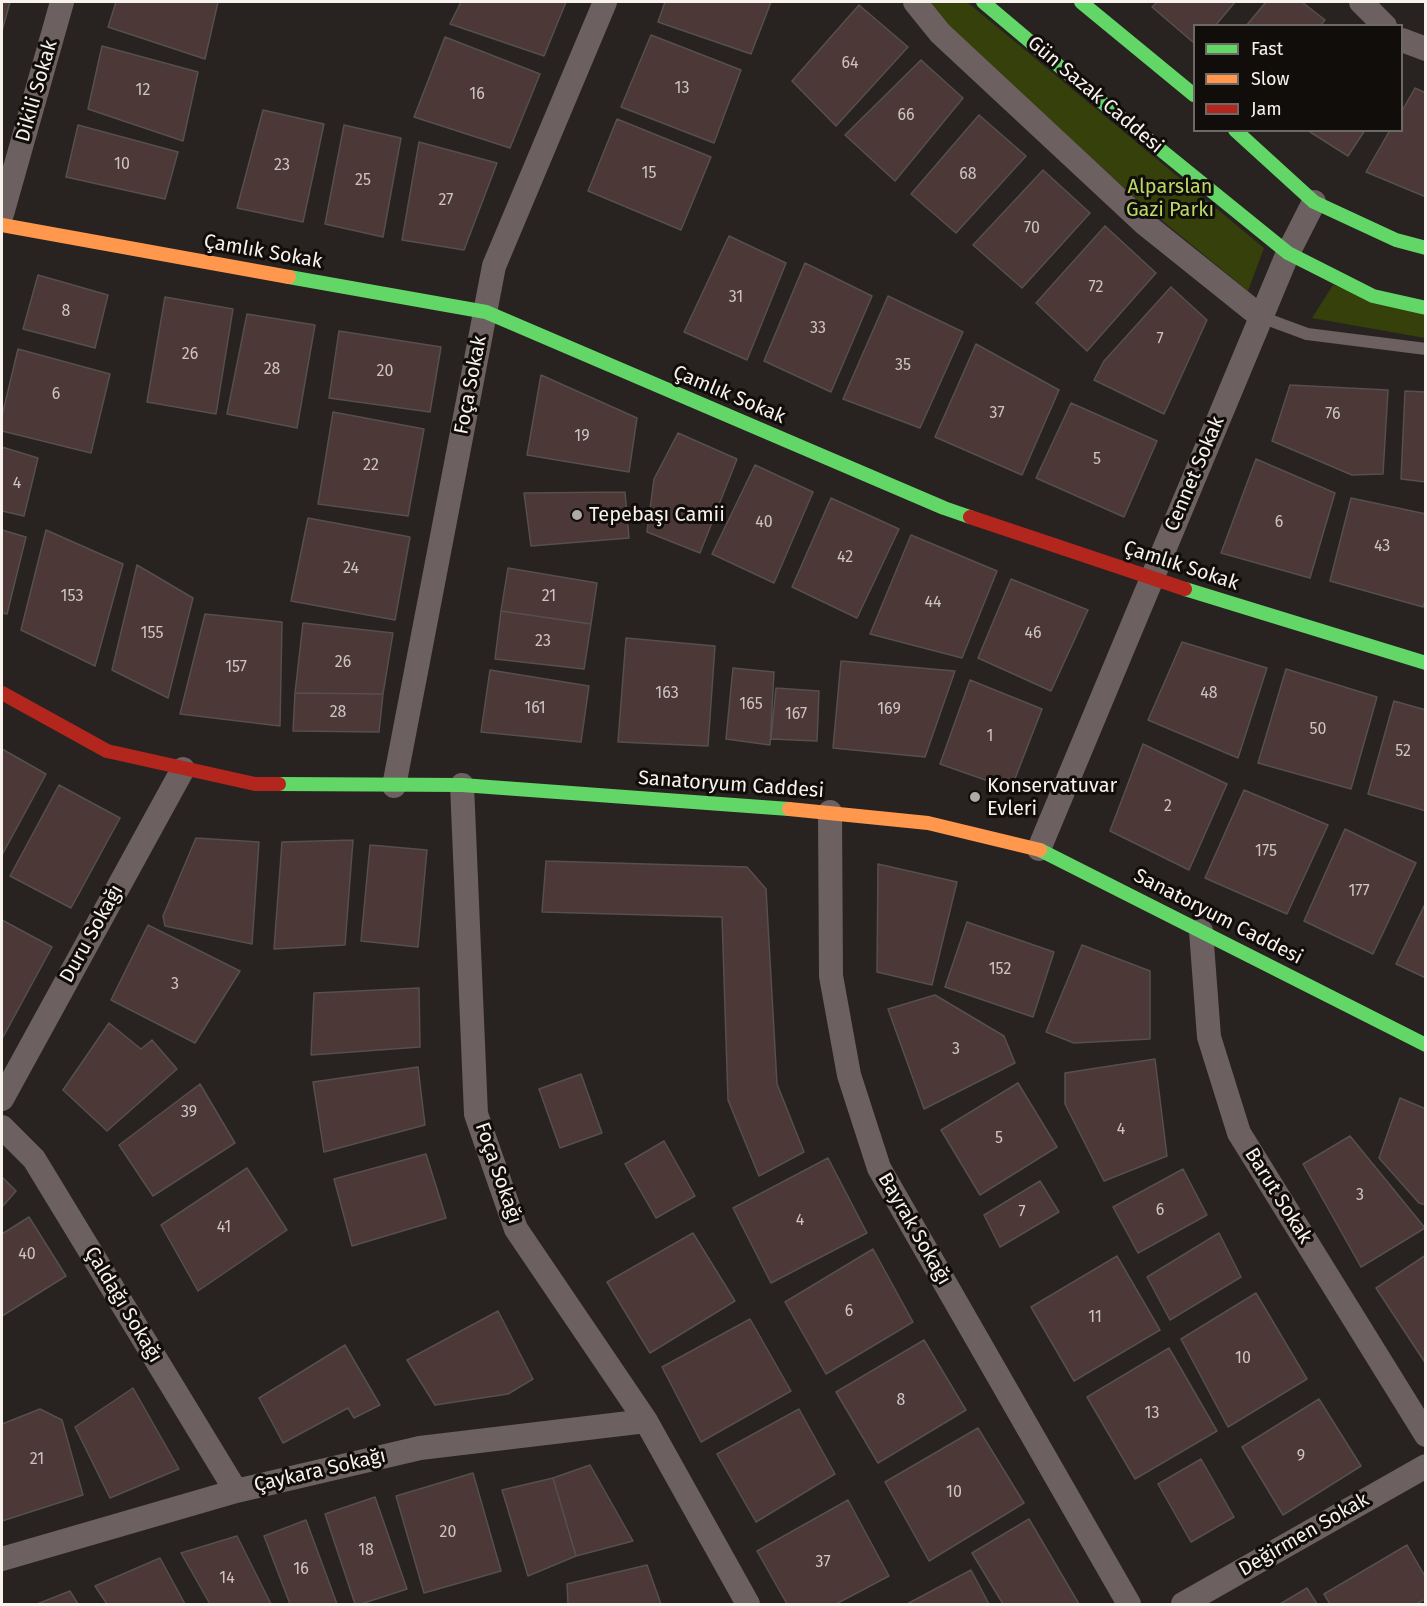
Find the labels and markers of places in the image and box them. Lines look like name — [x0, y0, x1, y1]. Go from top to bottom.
place label: Tepebaşı Camii — [589, 503, 725, 527]
marker: Tepebaşı Camii — [570, 508, 584, 522]
place label: Konservatuvar Evleri — [987, 774, 1117, 821]
marker: Konservatuvar Evleri — [968, 790, 982, 804]

